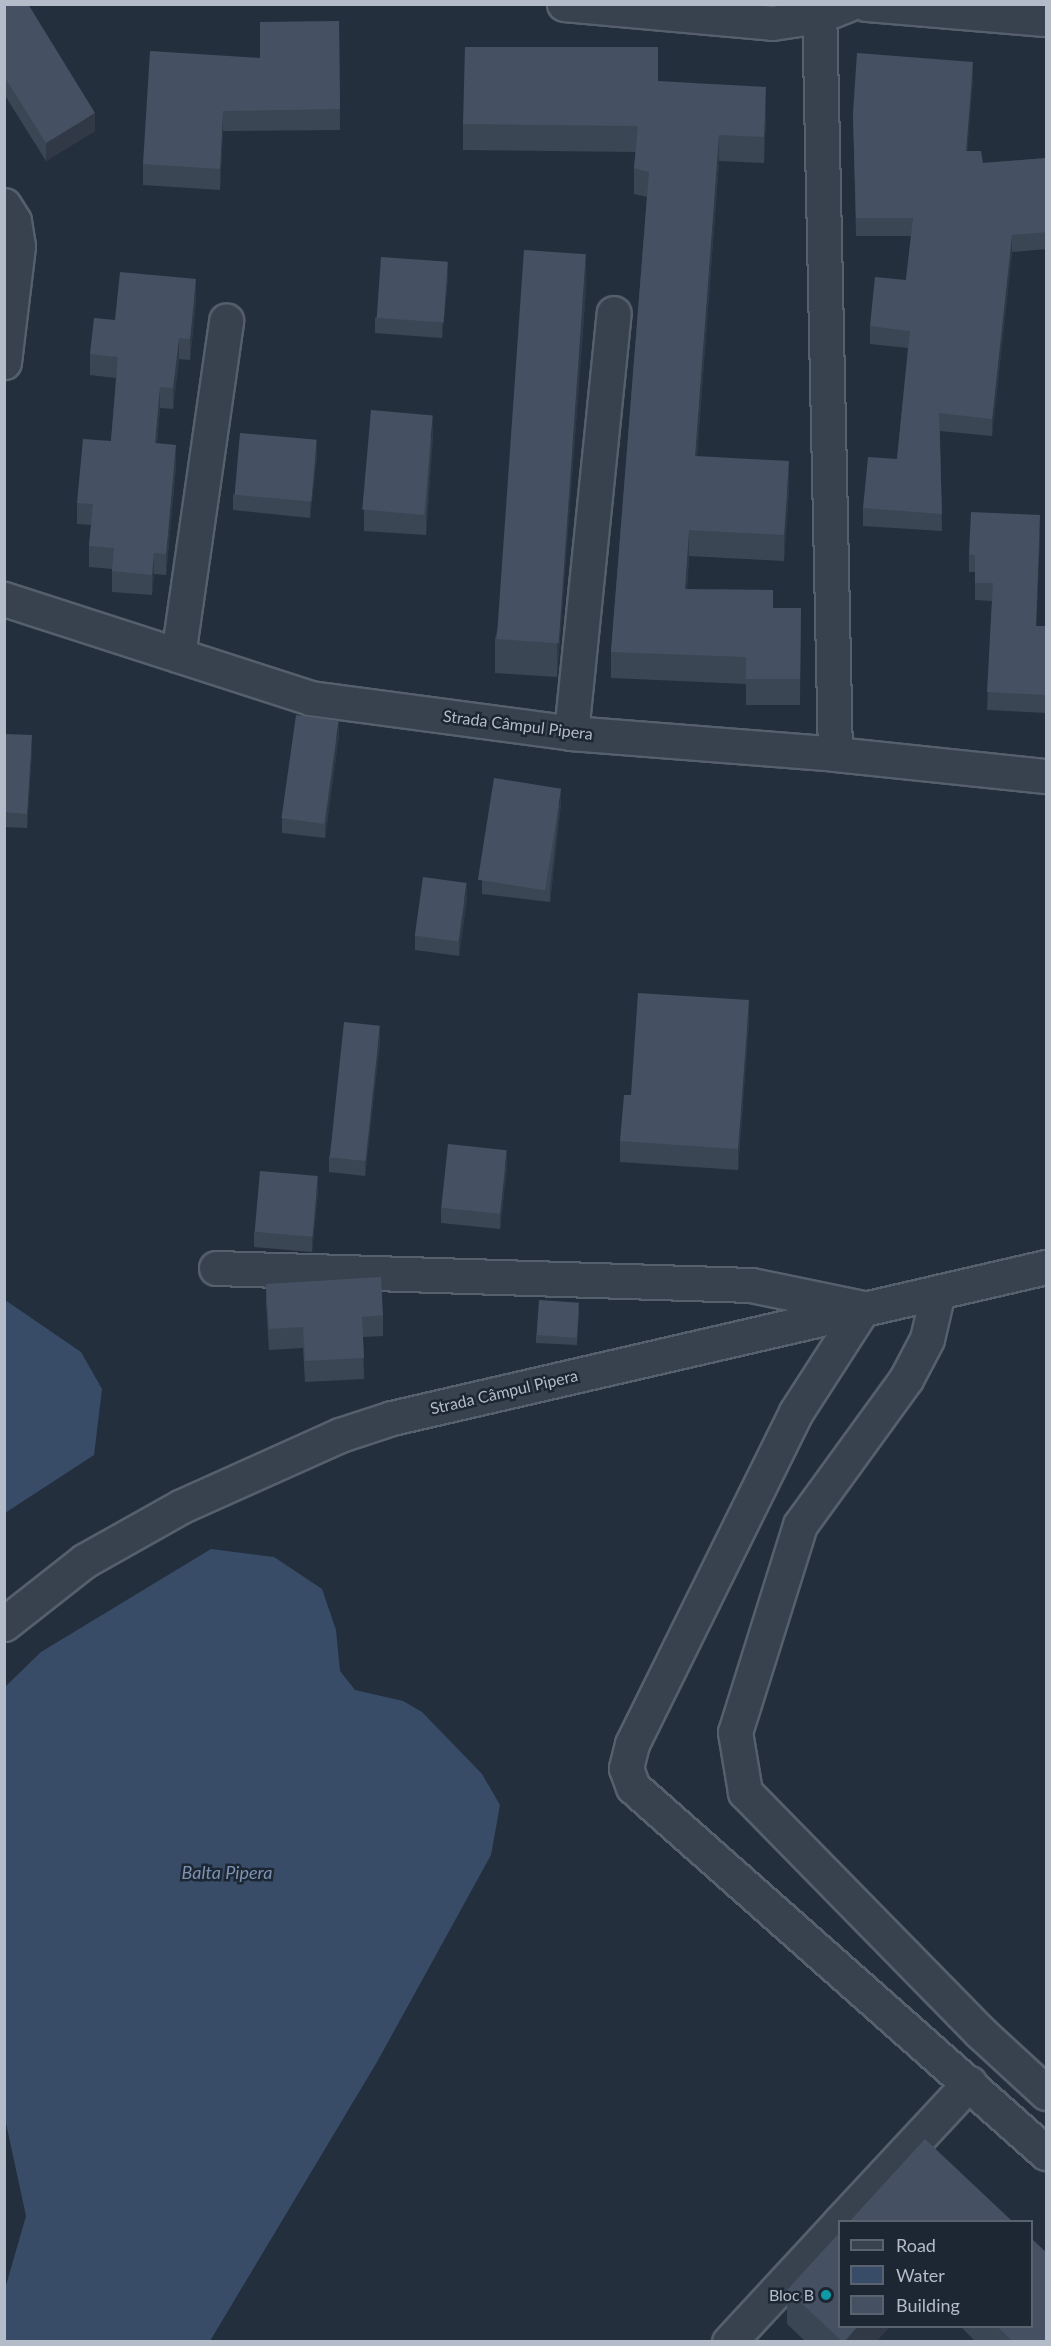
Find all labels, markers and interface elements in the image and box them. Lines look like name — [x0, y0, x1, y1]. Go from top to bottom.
street label: Strada Câmpul Pipera — [442, 706, 594, 744]
street label: Strada Câmpul Pipera — [428, 1366, 580, 1418]
water label: Balta Pipera — [182, 1861, 272, 1883]
legend — [838, 2220, 1033, 2328]
text: Road — [896, 2234, 936, 2256]
text: Water — [896, 2264, 945, 2286]
place label: Bloc B — [769, 2285, 814, 2305]
marker: Bloc B — [819, 2288, 833, 2302]
text: Building — [896, 2294, 960, 2316]

